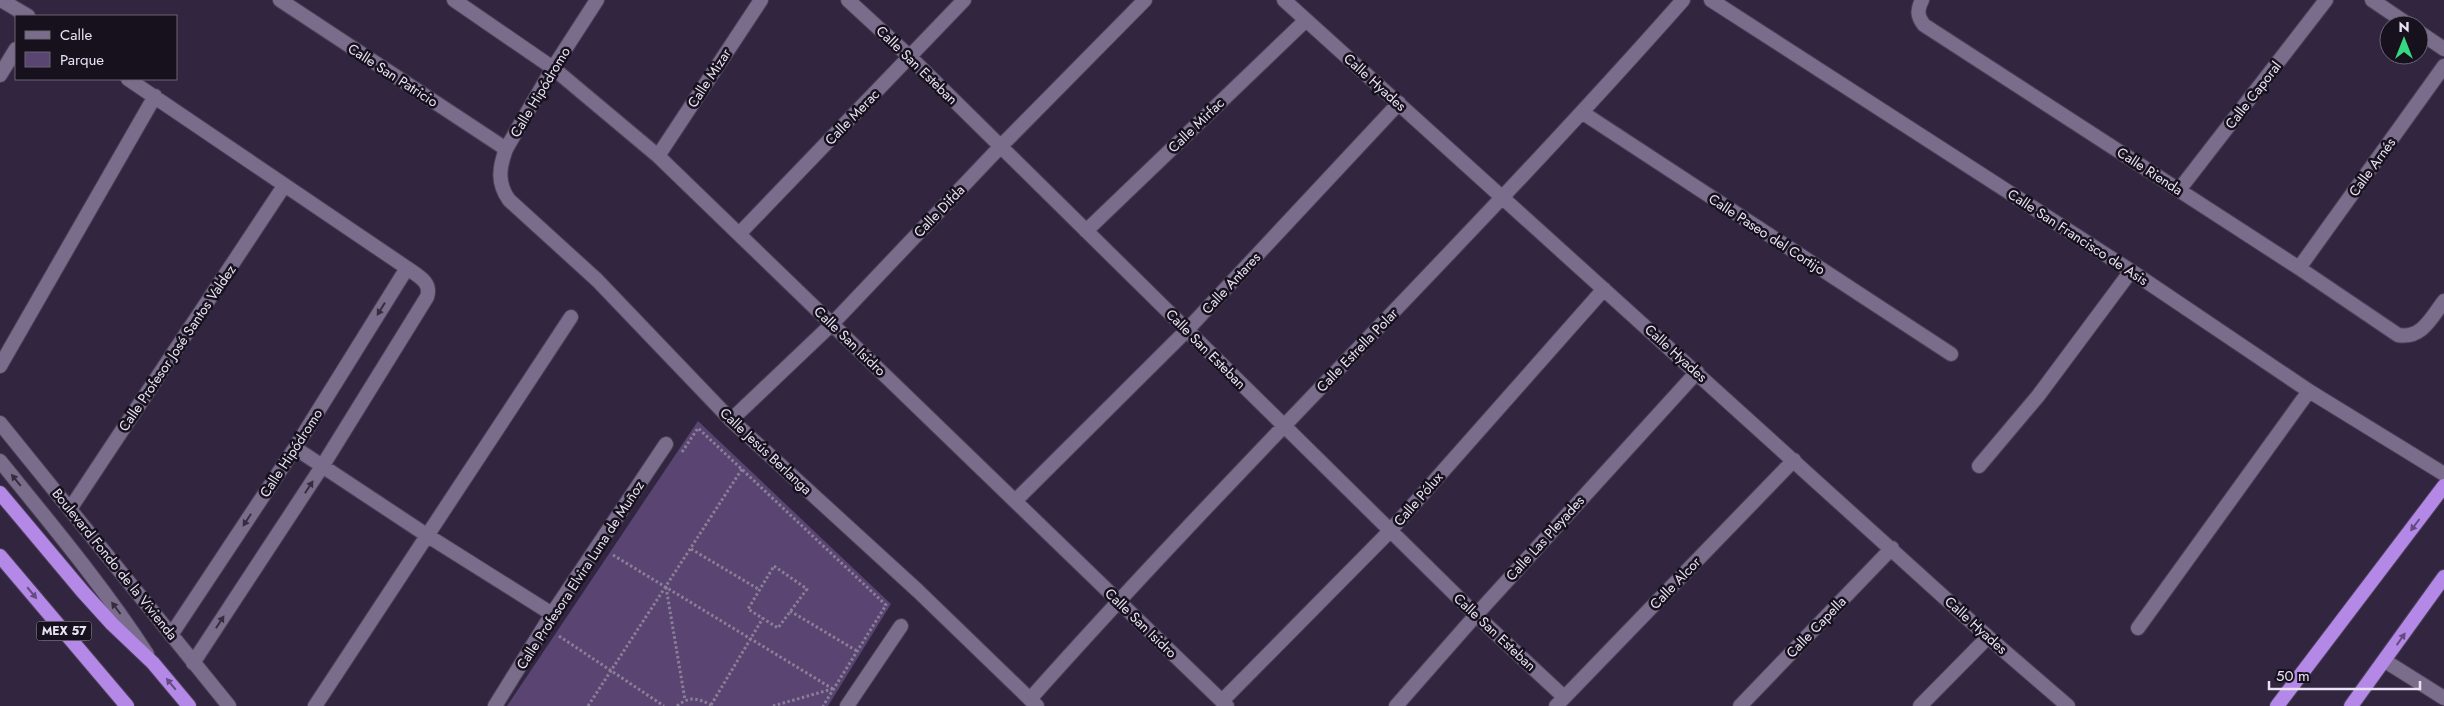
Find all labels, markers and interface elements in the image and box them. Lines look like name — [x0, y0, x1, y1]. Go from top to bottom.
legend — [15, 15, 178, 80]
north arrow — [2379, 15, 2429, 65]
text: N — [2398, 17, 2410, 37]
street label: Calle San Esteban — [872, 21, 962, 109]
text: Calle — [60, 24, 92, 46]
street label: Calle San Patricio — [344, 38, 442, 112]
street label: Calle Hipódromo — [505, 43, 575, 141]
street label: Calle Mizar — [682, 44, 736, 112]
street label: Calle Hyades — [1339, 48, 1411, 116]
text: Parque — [60, 49, 104, 71]
street label: Calle Caporal — [2220, 57, 2286, 133]
street label: Calle Merac — [820, 85, 884, 149]
street label: Calle Mirfac — [1163, 93, 1229, 157]
street label: Calle Arnés — [2344, 133, 2400, 201]
street label: Calle Rienda — [2113, 142, 2187, 200]
street label: Calle Difda — [909, 180, 969, 242]
street label: Calle San Francisco de Asis — [2004, 184, 2152, 290]
street label: Calle Paseo del Cortijo — [1705, 189, 1830, 280]
street label: Calle Antares — [1197, 247, 1265, 318]
street label: Calle Profesor José Santos Valdez — [114, 260, 241, 435]
street label: Calle San Isidro — [810, 301, 891, 381]
one-way arrow — [376, 303, 386, 316]
street label: Calle Estrella Polar — [1312, 303, 1402, 396]
street label: Calle San Esteban — [1161, 304, 1251, 394]
street label: Calle Hyades — [1640, 319, 1712, 387]
street label: Calle Jesús Berlanga — [716, 403, 816, 499]
street label: Calle Hipódromo — [255, 404, 327, 501]
street label: Calle Pólux — [1389, 468, 1447, 530]
one-way arrow — [10, 474, 21, 487]
street label: Calle Profesora Elvira Luna de Muñoz — [511, 476, 649, 673]
one-way arrow — [304, 480, 314, 493]
street label: Boulevard Fondo de la Vivienda — [48, 484, 182, 644]
street label: Calle Las Pleyades — [1501, 491, 1589, 585]
one-way arrow — [242, 514, 252, 527]
one-way arrow — [2409, 518, 2420, 531]
street label: Calle Alcor — [1645, 552, 1705, 614]
street label: Calle San Isidro — [1101, 583, 1182, 663]
one-way arrow — [26, 586, 37, 599]
street label: Calle San Esteban — [1449, 589, 1541, 675]
street label: Calle Hyades — [1940, 591, 2012, 659]
street label: Calle Capella — [1781, 592, 1851, 662]
one-way arrow — [111, 602, 122, 615]
one-way arrow — [215, 616, 225, 629]
road number: MEX 57 — [36, 622, 92, 640]
one-way arrow — [2396, 632, 2406, 646]
scale bar — [2269, 658, 2420, 690]
text: 50 m — [2276, 665, 2310, 687]
one-way arrow — [166, 678, 177, 691]

